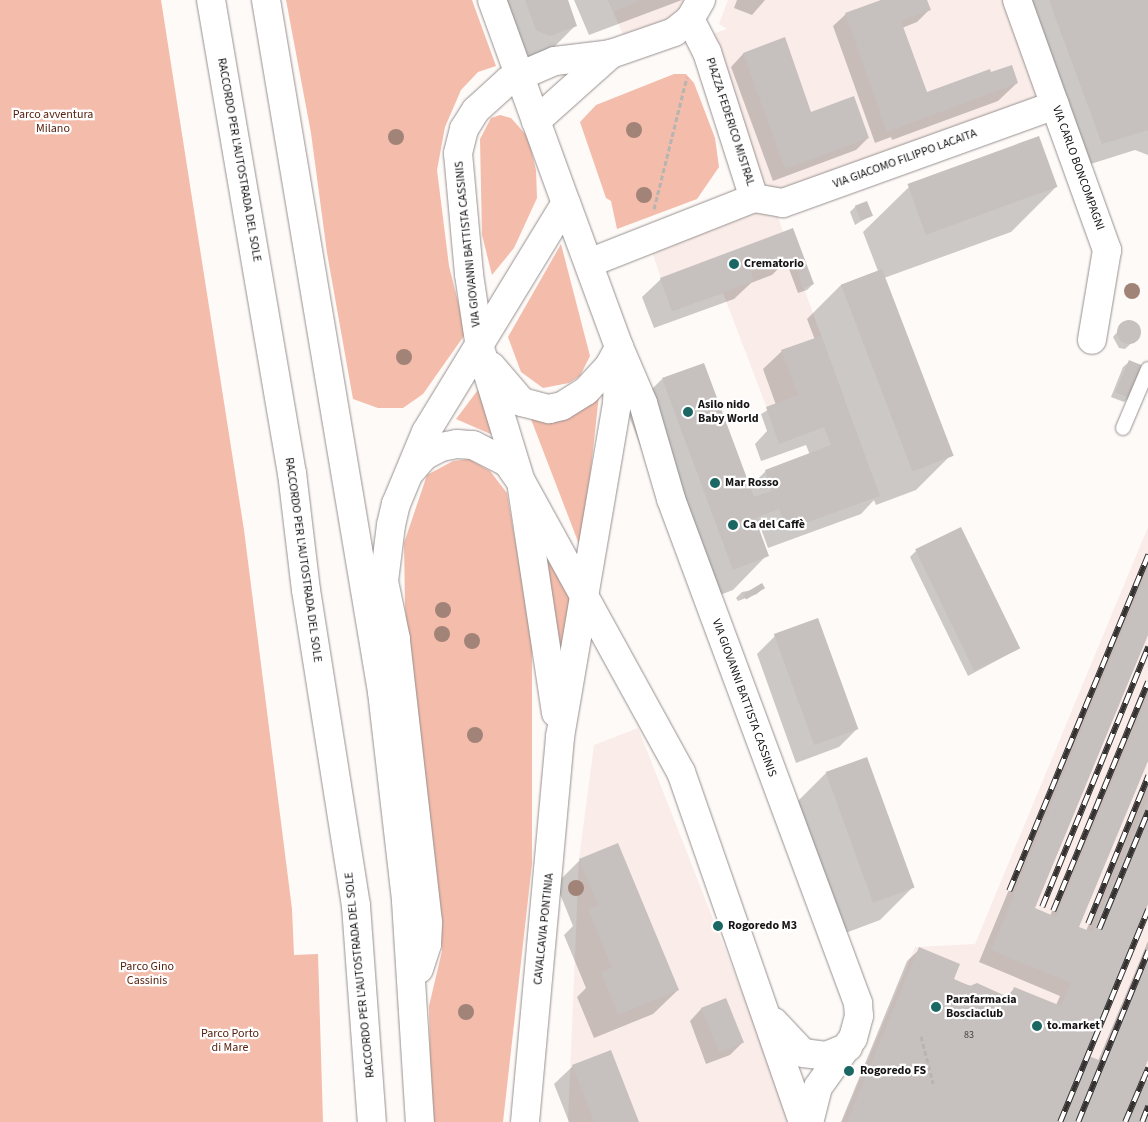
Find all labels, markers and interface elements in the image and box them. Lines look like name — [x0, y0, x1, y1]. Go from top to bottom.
street label: PIAZZA FEDERICO MISTRAL — [702, 56, 758, 188]
street label: RACCORDO PER L'AUTOSTRADA DEL SOLE — [214, 57, 264, 263]
street label: VIA CARLO BONCOMPAGNI — [1049, 104, 1107, 232]
park label: Parco avventura Milano — [13, 108, 93, 136]
street label: VIA GIACOMO FILIPPO LACAITA — [831, 126, 979, 192]
street label: VIA GIOVANNI BATTISTA CASSINIS — [452, 160, 484, 328]
place label: Crematorio — [744, 257, 804, 271]
marker: Crematorio — [728, 258, 740, 270]
place label: Asilo nido Baby World — [698, 398, 759, 426]
marker: Asilo nido Baby World — [682, 406, 694, 418]
street label: RACCORDO PER L'AUTOSTRADA DEL SOLE — [281, 457, 325, 663]
place label: Mar Rosso — [725, 476, 779, 490]
marker: Mar Rosso — [709, 477, 721, 489]
place label: Ca del Caffè — [743, 518, 805, 532]
marker: Ca del Caffè — [727, 519, 739, 531]
street label: VIA GIOVANNI BATTISTA CASSINIS — [709, 617, 779, 779]
street label: RACCORDO PER L'AUTOSTRADA DEL SOLE — [342, 871, 378, 1079]
street label: CAVALCAVIA PONTINIA — [531, 872, 557, 986]
place label: Rogoredo M3 — [728, 919, 797, 933]
marker: Rogoredo M3 — [712, 920, 724, 932]
park label: Parco Gino Cassinis — [120, 960, 174, 988]
place label: Parafarmacia Bosciaclub — [946, 993, 1017, 1021]
marker: Parafarmacia Bosciaclub — [930, 1001, 942, 1013]
place label: to.market — [1047, 1019, 1100, 1033]
marker: to.market — [1031, 1020, 1043, 1032]
park label: Parco Porto di Mare — [201, 1027, 259, 1055]
house number: 83 — [964, 1030, 974, 1042]
marker: Rogoredo FS — [842, 1064, 856, 1078]
place label: Rogoredo FS — [860, 1064, 926, 1078]

